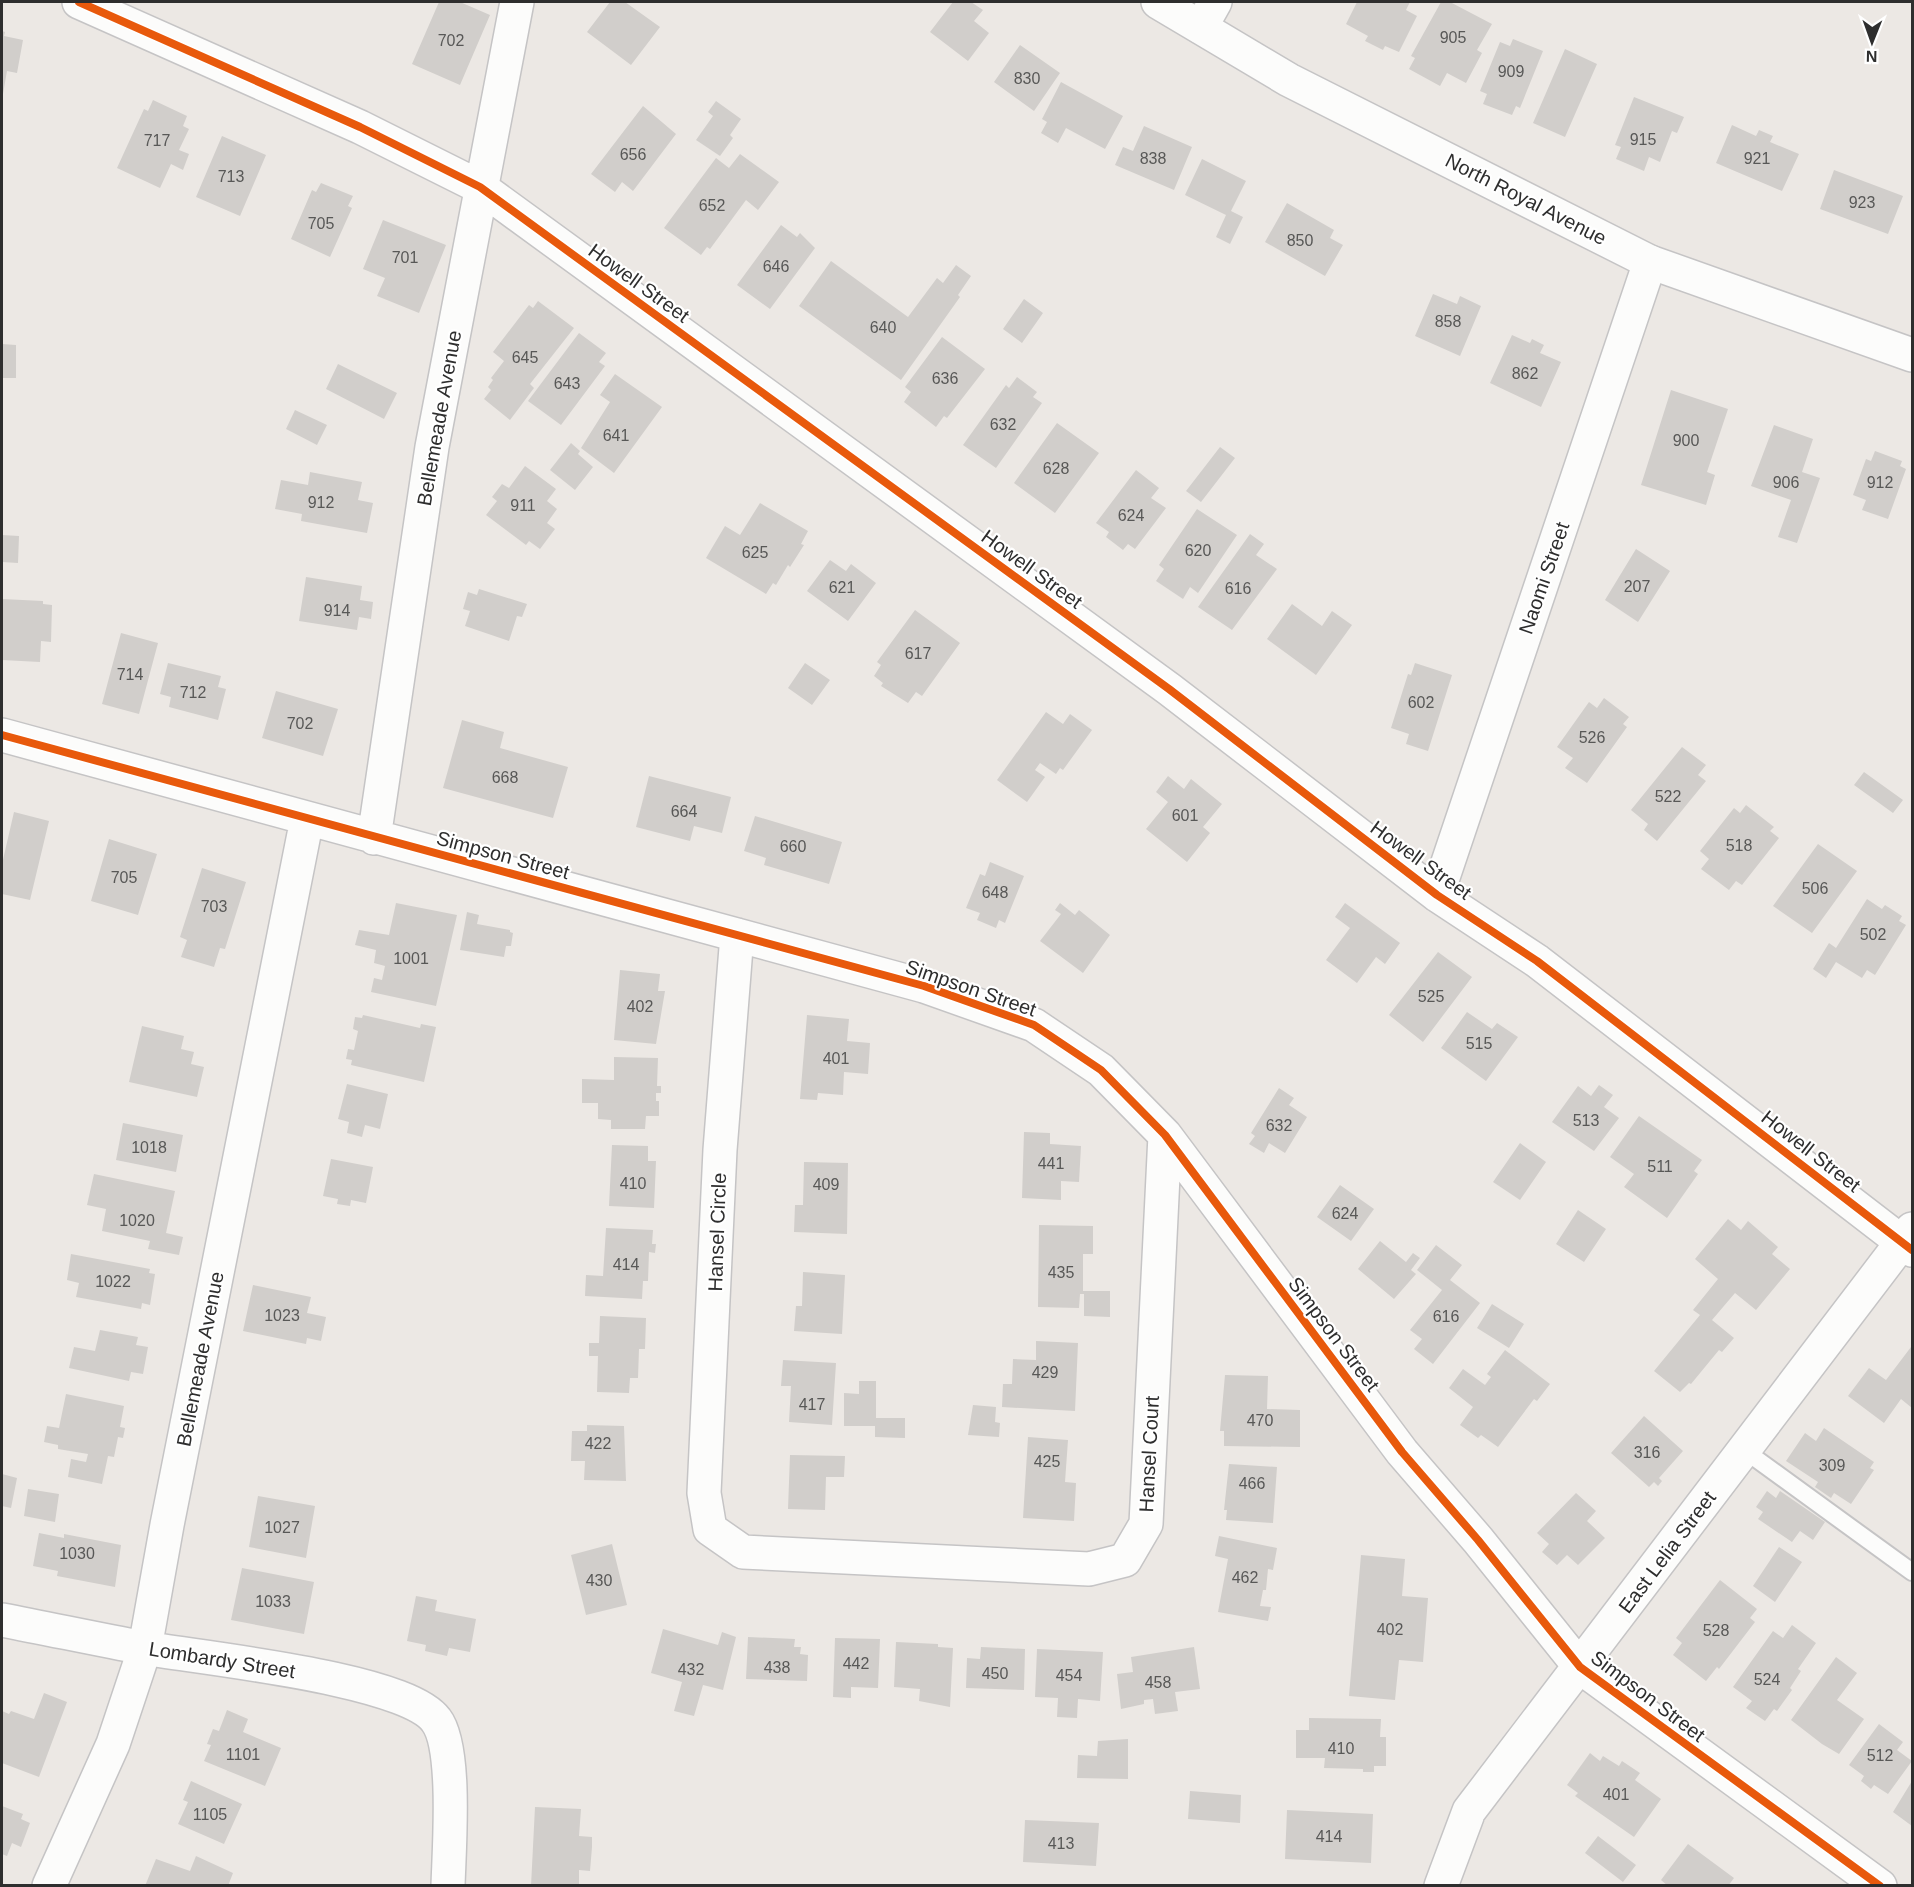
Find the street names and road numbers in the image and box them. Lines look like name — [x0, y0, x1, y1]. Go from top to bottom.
street label: North Royal Avenue — [1442, 149, 1610, 249]
street label: Howell Street — [584, 239, 694, 327]
street label: Bellemeade Avenue — [413, 329, 465, 507]
street label: Naomi Street — [1515, 519, 1574, 637]
street label: Howell Street — [977, 525, 1087, 613]
street label: Howell Street — [1366, 816, 1476, 904]
street label: Simpson Street — [434, 827, 572, 883]
street label: Simpson Street — [903, 955, 1040, 1021]
street label: Howell Street — [1757, 1106, 1865, 1197]
street label: Hansel Circle — [704, 1172, 730, 1292]
street label: Bellemeade Avenue — [172, 1270, 228, 1448]
street label: Simpson Street — [1284, 1273, 1384, 1396]
street label: Hansel Court — [1135, 1395, 1163, 1513]
street label: East Lelia Street — [1614, 1486, 1720, 1617]
street label: Lombardy Street — [147, 1638, 297, 1682]
street label: Simpson Street — [1587, 1646, 1710, 1746]

